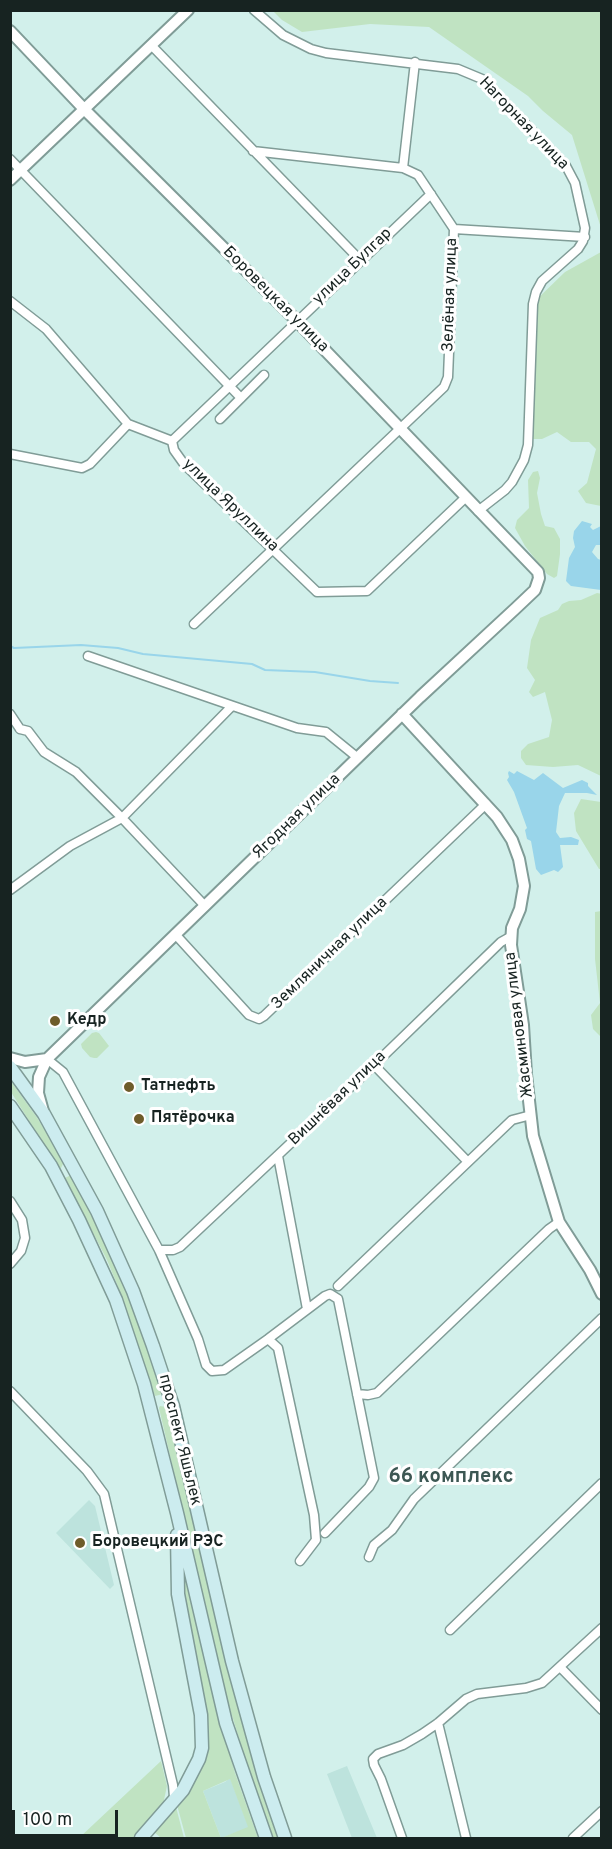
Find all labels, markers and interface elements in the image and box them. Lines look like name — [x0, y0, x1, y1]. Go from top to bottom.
street label: Нагорная улица — [474, 74, 572, 174]
street label: улица Булгар — [310, 225, 396, 309]
street label: Зелёная улица — [439, 238, 463, 352]
street label: Боровецкая улица — [218, 243, 332, 357]
street label: улица Яруллина — [178, 455, 282, 557]
street label: Ягодная улица — [249, 770, 345, 864]
street label: Земляничная улица — [268, 894, 392, 1014]
street label: Жасминовая улица — [502, 951, 538, 1099]
place label: Кедр — [67, 1011, 107, 1031]
marker: Кедр — [48, 1014, 62, 1028]
street label: Вишнёвая улица — [285, 1048, 391, 1150]
place label: Татнефть — [141, 1077, 216, 1097]
marker: Татнефть — [122, 1080, 136, 1094]
place label: Пятёрочка — [151, 1109, 235, 1129]
marker: Пятёрочка — [132, 1112, 146, 1126]
street label: проспект Яшьлек — [153, 1372, 205, 1508]
district label: 66 комплекс — [388, 1466, 514, 1490]
place label: Боровецкий РЭС — [92, 1533, 224, 1553]
marker: Боровецкий РЭС — [73, 1536, 87, 1550]
scale bar — [15, 1798, 122, 1836]
text: 100 m — [23, 1809, 72, 1832]

